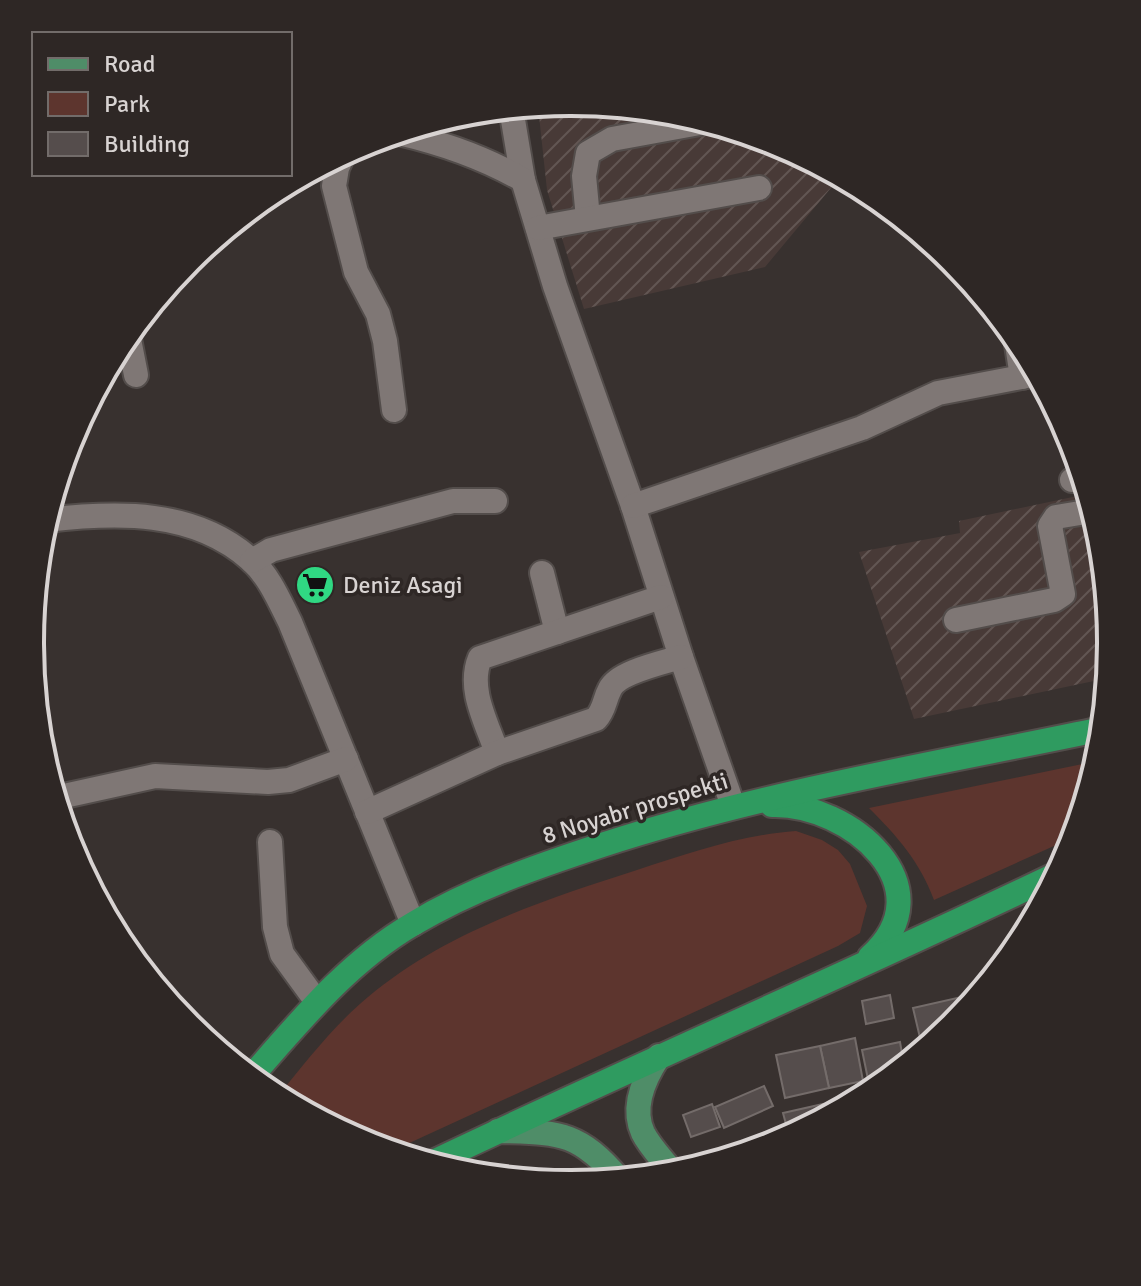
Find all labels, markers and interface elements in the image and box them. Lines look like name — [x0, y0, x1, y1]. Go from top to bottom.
legend — [32, 32, 292, 176]
text: Road — [104, 49, 155, 79]
text: Park — [104, 89, 150, 119]
text: Building — [104, 129, 190, 159]
supermarket icon: Deniz Asagi — [294, 564, 336, 606]
place label: Deniz Asagi — [343, 570, 463, 600]
street label: 8 Noyabr prospekti — [539, 766, 731, 850]

